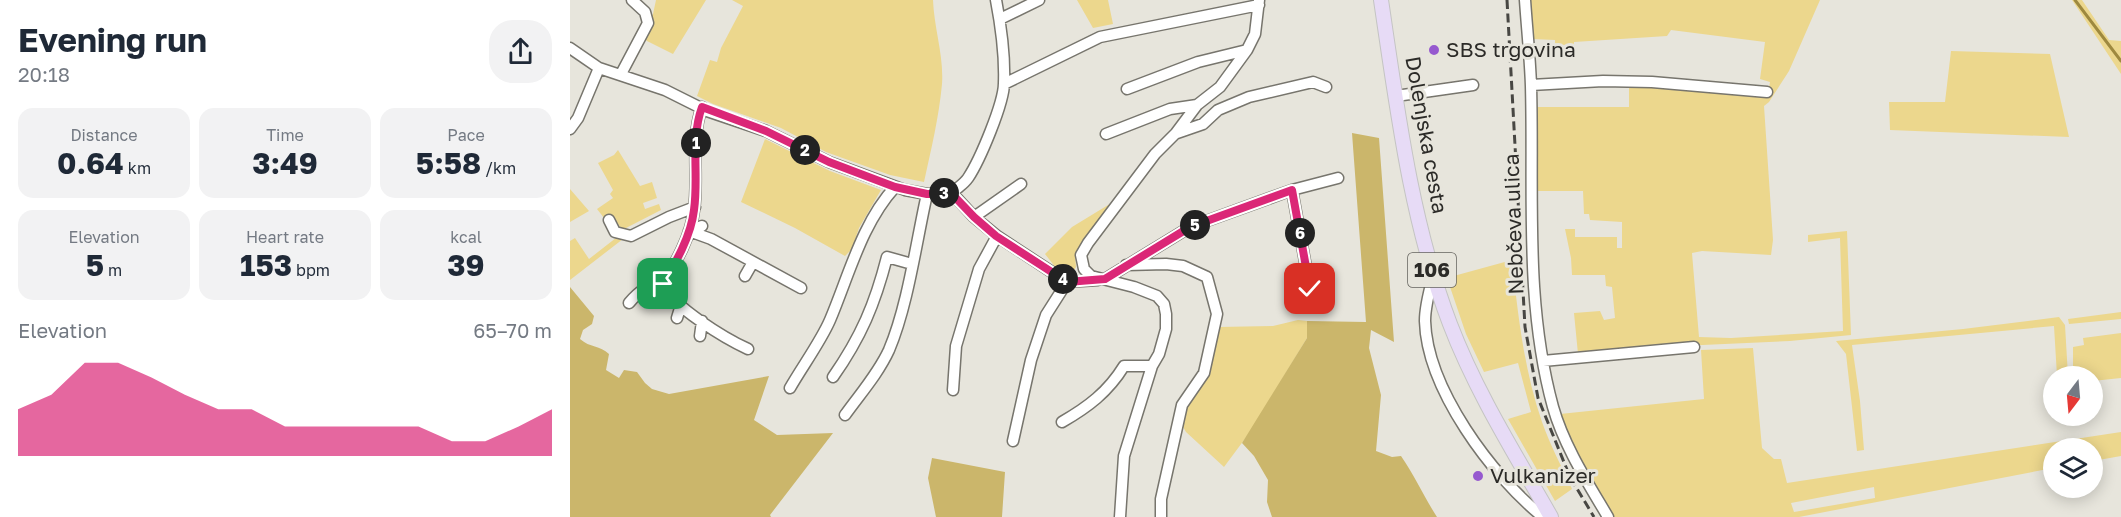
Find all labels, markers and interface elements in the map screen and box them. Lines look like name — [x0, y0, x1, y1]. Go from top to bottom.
text: Evening run — [18, 20, 207, 59]
button: share — [489, 20, 552, 83]
place label: SBS trgovina — [1446, 36, 1576, 62]
marker: SBS trgovina — [1427, 43, 1441, 57]
street label: Dolenjska cesta — [1400, 54, 1454, 216]
text: 20:18 — [18, 62, 70, 86]
text: Distance — [70, 125, 138, 145]
text: Time — [266, 125, 304, 145]
text: Pace — [447, 125, 485, 145]
pin: 1 — [681, 128, 711, 158]
text: 1 — [692, 133, 700, 153]
pin: 2 — [790, 135, 820, 165]
text: 2 — [800, 140, 810, 160]
text: 0.64 — [57, 145, 124, 181]
text: 3:49 — [252, 145, 318, 181]
text: 5:58 — [416, 145, 481, 181]
street label: Nebčeva ulica — [1498, 153, 1528, 295]
text: km — [124, 158, 151, 178]
text: /km — [481, 158, 516, 178]
pin: 3 — [929, 178, 959, 208]
text: 3 — [939, 183, 949, 203]
pin: 5 — [1180, 210, 1210, 240]
text: 5 — [1190, 215, 1200, 235]
pin: 6 — [1285, 218, 1315, 248]
text: 6 — [1295, 223, 1305, 243]
text: Elevation — [68, 227, 140, 247]
text: Heart rate — [246, 227, 324, 247]
text: kcal — [450, 227, 482, 247]
text: 5 — [86, 247, 104, 283]
text: 153 — [240, 247, 292, 283]
text: 39 — [447, 247, 485, 283]
road number: 106 — [1408, 253, 1456, 287]
pin — [637, 258, 688, 309]
text: m — [104, 260, 122, 280]
text: bpm — [292, 260, 330, 280]
pin — [1284, 263, 1335, 314]
pin: 4 — [1048, 264, 1078, 294]
icon: arrive — [646, 267, 679, 300]
text: 4 — [1058, 269, 1068, 289]
icon: check — [1293, 272, 1326, 305]
text: Elevation — [18, 318, 107, 342]
text: 65–70 m — [473, 318, 552, 342]
north arrow — [2043, 366, 2103, 426]
map controls — [2043, 366, 2103, 498]
button: layers — [2043, 438, 2103, 498]
place label: Vulkanizer — [1490, 462, 1596, 488]
marker: Vulkanizer — [1471, 469, 1485, 483]

